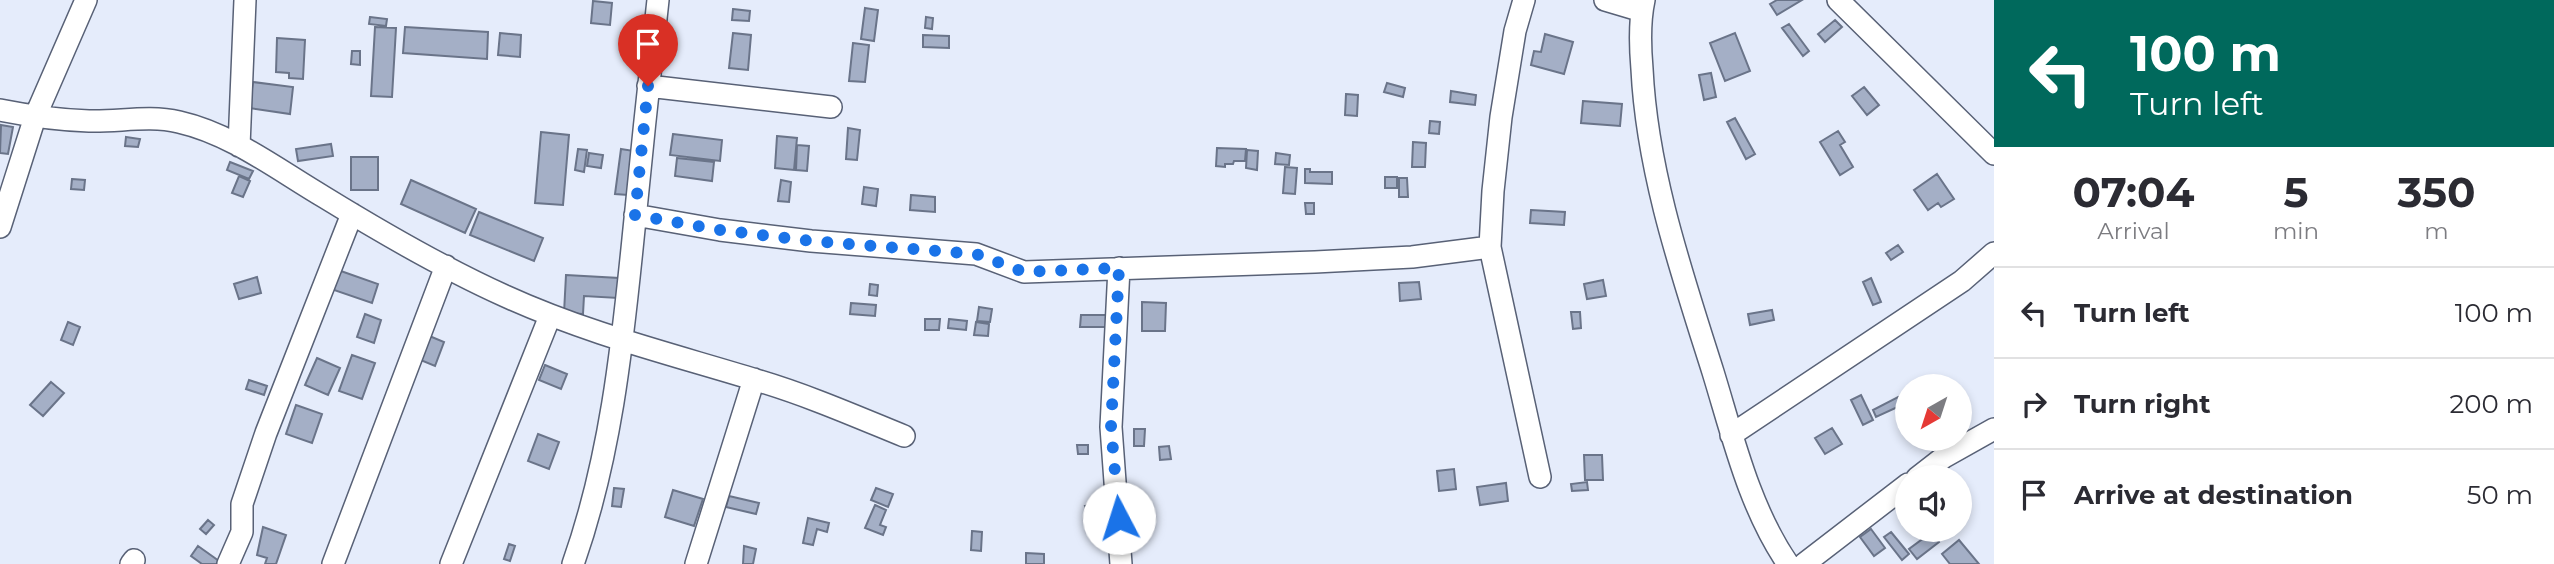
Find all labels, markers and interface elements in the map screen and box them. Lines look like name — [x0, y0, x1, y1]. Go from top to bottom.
pin — [618, 14, 678, 86]
text: 100 m — [2130, 24, 2281, 83]
icon: arrive — [629, 25, 667, 63]
icon: left — [2015, 28, 2106, 119]
text: Turn left — [2130, 84, 2264, 123]
text: 07:04 — [2072, 166, 2195, 218]
text: 5 — [2284, 166, 2309, 218]
text: 350 — [2398, 166, 2476, 218]
text: Arrival — [2097, 217, 2170, 245]
text: min — [2273, 217, 2319, 245]
text: m — [2424, 217, 2449, 245]
icon: left — [2015, 294, 2053, 332]
text: Turn left — [2074, 297, 2190, 329]
text: 100 m — [2455, 297, 2533, 329]
north arrow — [1895, 374, 1972, 452]
map controls — [1895, 374, 1972, 542]
icon: right — [2015, 385, 2053, 423]
text: Turn right — [2074, 388, 2210, 420]
text: 200 m — [2449, 388, 2533, 420]
button: sound — [1895, 465, 1972, 542]
icon: arrive — [2015, 476, 2053, 514]
text: Arrive at destination — [2074, 479, 2353, 511]
text: 50 m — [2467, 479, 2533, 511]
position arrow — [1082, 481, 1156, 555]

